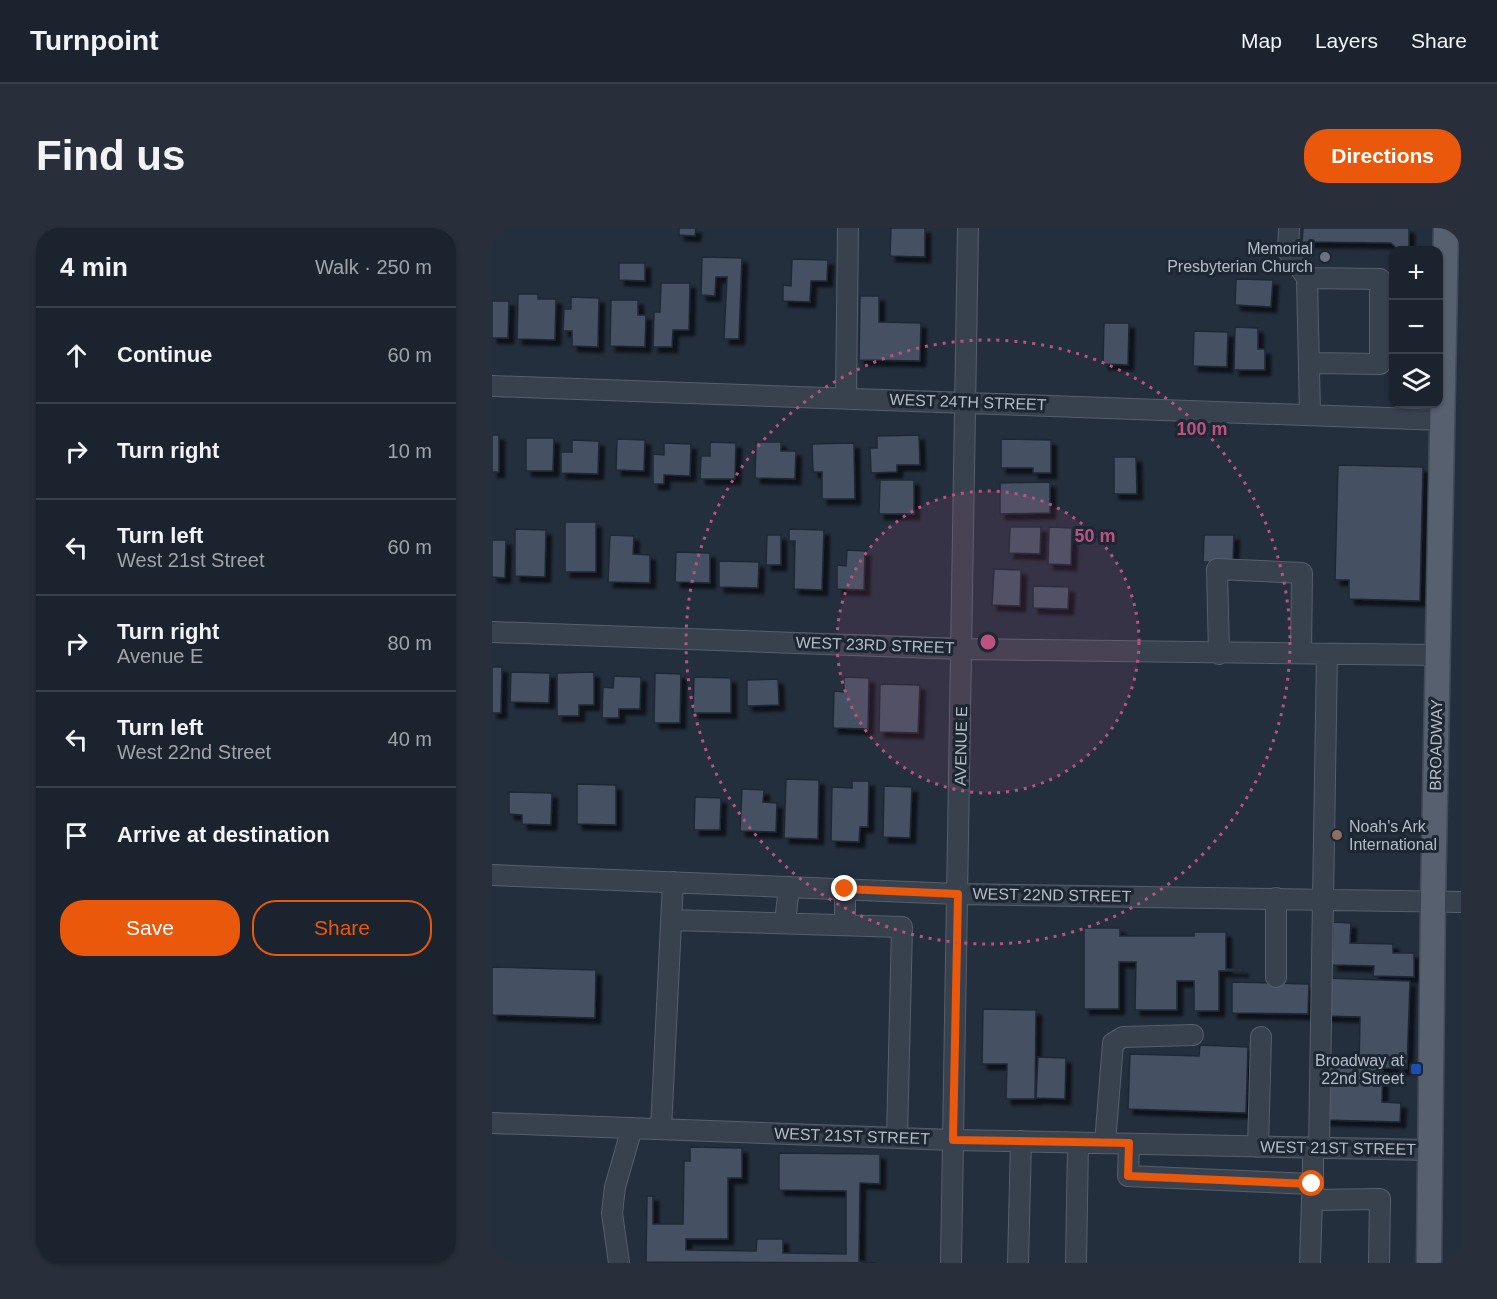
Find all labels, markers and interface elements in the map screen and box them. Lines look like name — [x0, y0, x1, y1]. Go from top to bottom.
text: Turnpoint — [30, 25, 159, 56]
text: Map — [1241, 29, 1282, 52]
text: Layers — [1315, 29, 1378, 52]
text: Share — [1411, 29, 1467, 52]
button: Directions — [1304, 129, 1461, 183]
text: Find us — [36, 132, 185, 179]
place label: Memorial Presbyterian Church — [1167, 240, 1313, 275]
map controls — [1389, 246, 1443, 408]
button: + — [1389, 246, 1443, 300]
marker: Memorial Presbyterian Church — [1318, 250, 1332, 264]
text: 4 min — [60, 252, 128, 282]
text: Walk · 250 m — [315, 256, 432, 278]
button: − — [1389, 300, 1443, 354]
icon: ahead — [60, 339, 93, 372]
text: Continue — [117, 342, 212, 367]
text: 60 m — [388, 344, 432, 366]
button: layers — [1389, 354, 1443, 408]
street label: WEST 24TH STREET — [889, 391, 1047, 413]
text: 100 m — [1176, 419, 1228, 439]
icon: right — [60, 435, 93, 468]
text: Turn right — [117, 438, 219, 463]
text: 10 m — [388, 440, 432, 462]
text: Turn left — [117, 523, 203, 548]
text: 50 m — [1074, 526, 1116, 546]
icon: left — [60, 531, 93, 564]
text: 60 m — [388, 536, 432, 558]
text: West 21st Street — [117, 549, 264, 571]
text: Turn right — [117, 619, 219, 644]
icon: right — [60, 627, 93, 660]
text: 80 m — [388, 632, 432, 654]
centre of rings — [978, 632, 998, 652]
street label: WEST 23RD STREET — [795, 634, 955, 656]
text: Avenue E — [117, 645, 203, 667]
street label: BROADWAY — [1427, 699, 1445, 791]
street label: AVENUE E — [952, 706, 970, 786]
text: Turn left — [117, 715, 203, 740]
icon: left — [60, 723, 93, 756]
text: 40 m — [388, 728, 432, 750]
text: West 22nd Street — [117, 741, 271, 763]
place label: Noah's Ark International — [1349, 818, 1437, 853]
icon: arrive — [60, 819, 93, 852]
text: Arrive at destination — [117, 822, 330, 847]
marker: Noah's Ark International — [1330, 828, 1344, 842]
route end — [831, 875, 857, 901]
street label: WEST 22ND STREET — [972, 885, 1132, 905]
button: Save — [60, 900, 240, 956]
button: Share — [252, 900, 432, 956]
place label: Broadway at 22nd Street — [1315, 1052, 1405, 1087]
marker: Broadway at 22nd Street — [1409, 1062, 1423, 1076]
street label: WEST 21ST STREET — [774, 1125, 930, 1147]
street label: WEST 21ST STREET — [1260, 1138, 1416, 1158]
route start — [1298, 1170, 1324, 1196]

